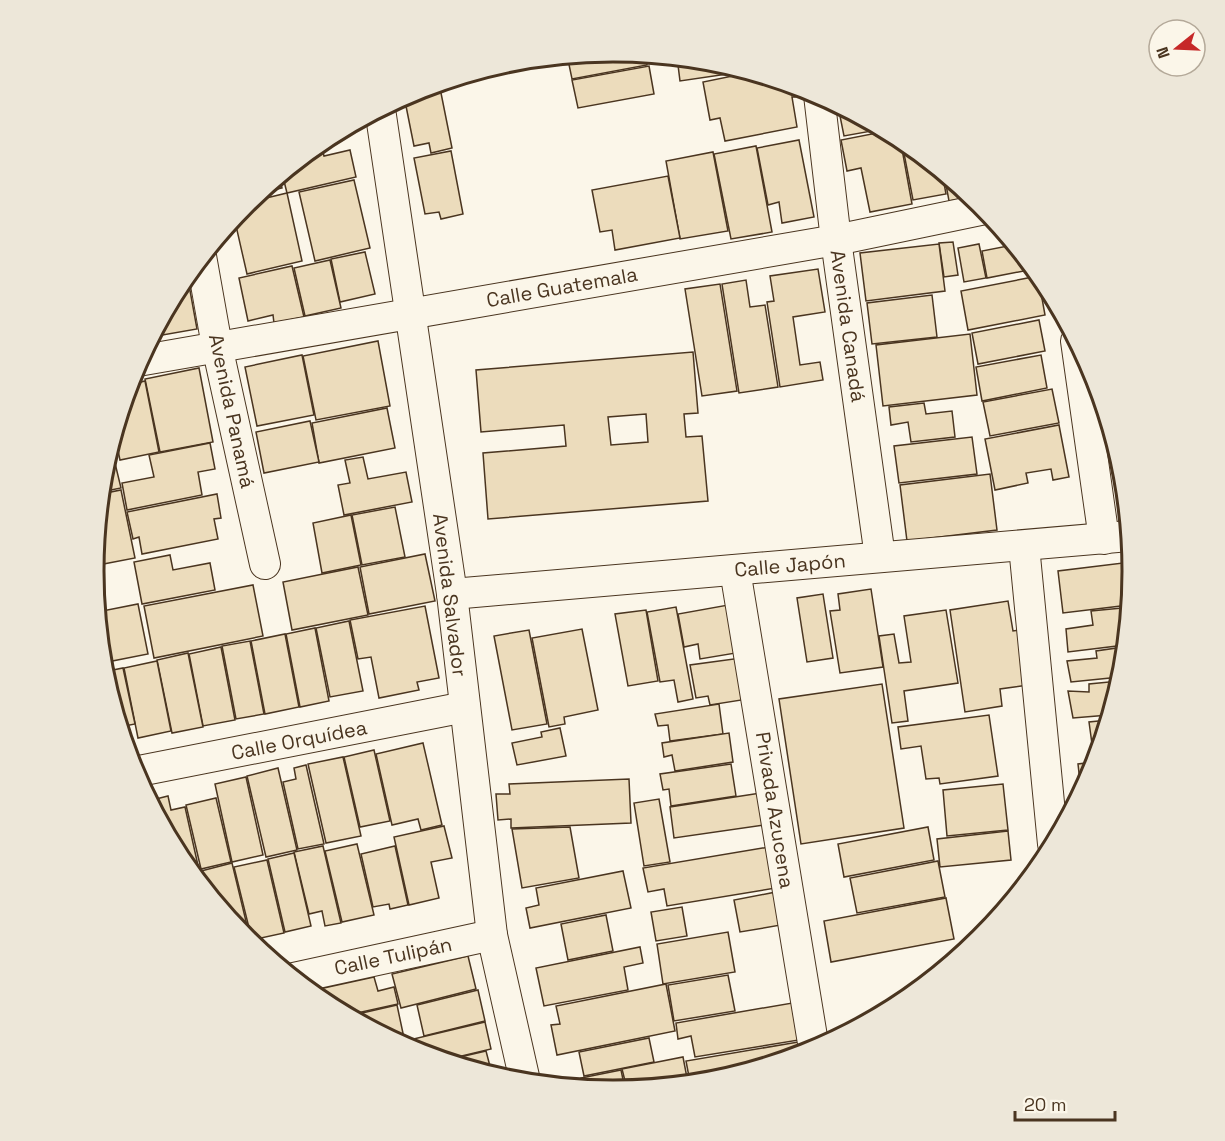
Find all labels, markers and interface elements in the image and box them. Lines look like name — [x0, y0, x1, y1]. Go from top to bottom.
north arrow — [1147, 18, 1207, 78]
text: N — [1152, 44, 1175, 61]
street label: Avenida Canadá — [824, 248, 872, 404]
street label: Calle Guatemala — [484, 261, 640, 313]
street label: Avenida Panamá — [203, 332, 261, 490]
street label: Avenida Salvador — [427, 512, 473, 678]
street label: Calle Japón — [733, 547, 847, 583]
street label: Calle Orquídea — [229, 714, 369, 766]
street label: Privada Azucena — [750, 730, 800, 890]
street label: Calle Tulipán — [332, 931, 454, 981]
scale bar — [1015, 1084, 1116, 1122]
text: 20 m — [1024, 1093, 1067, 1116]

